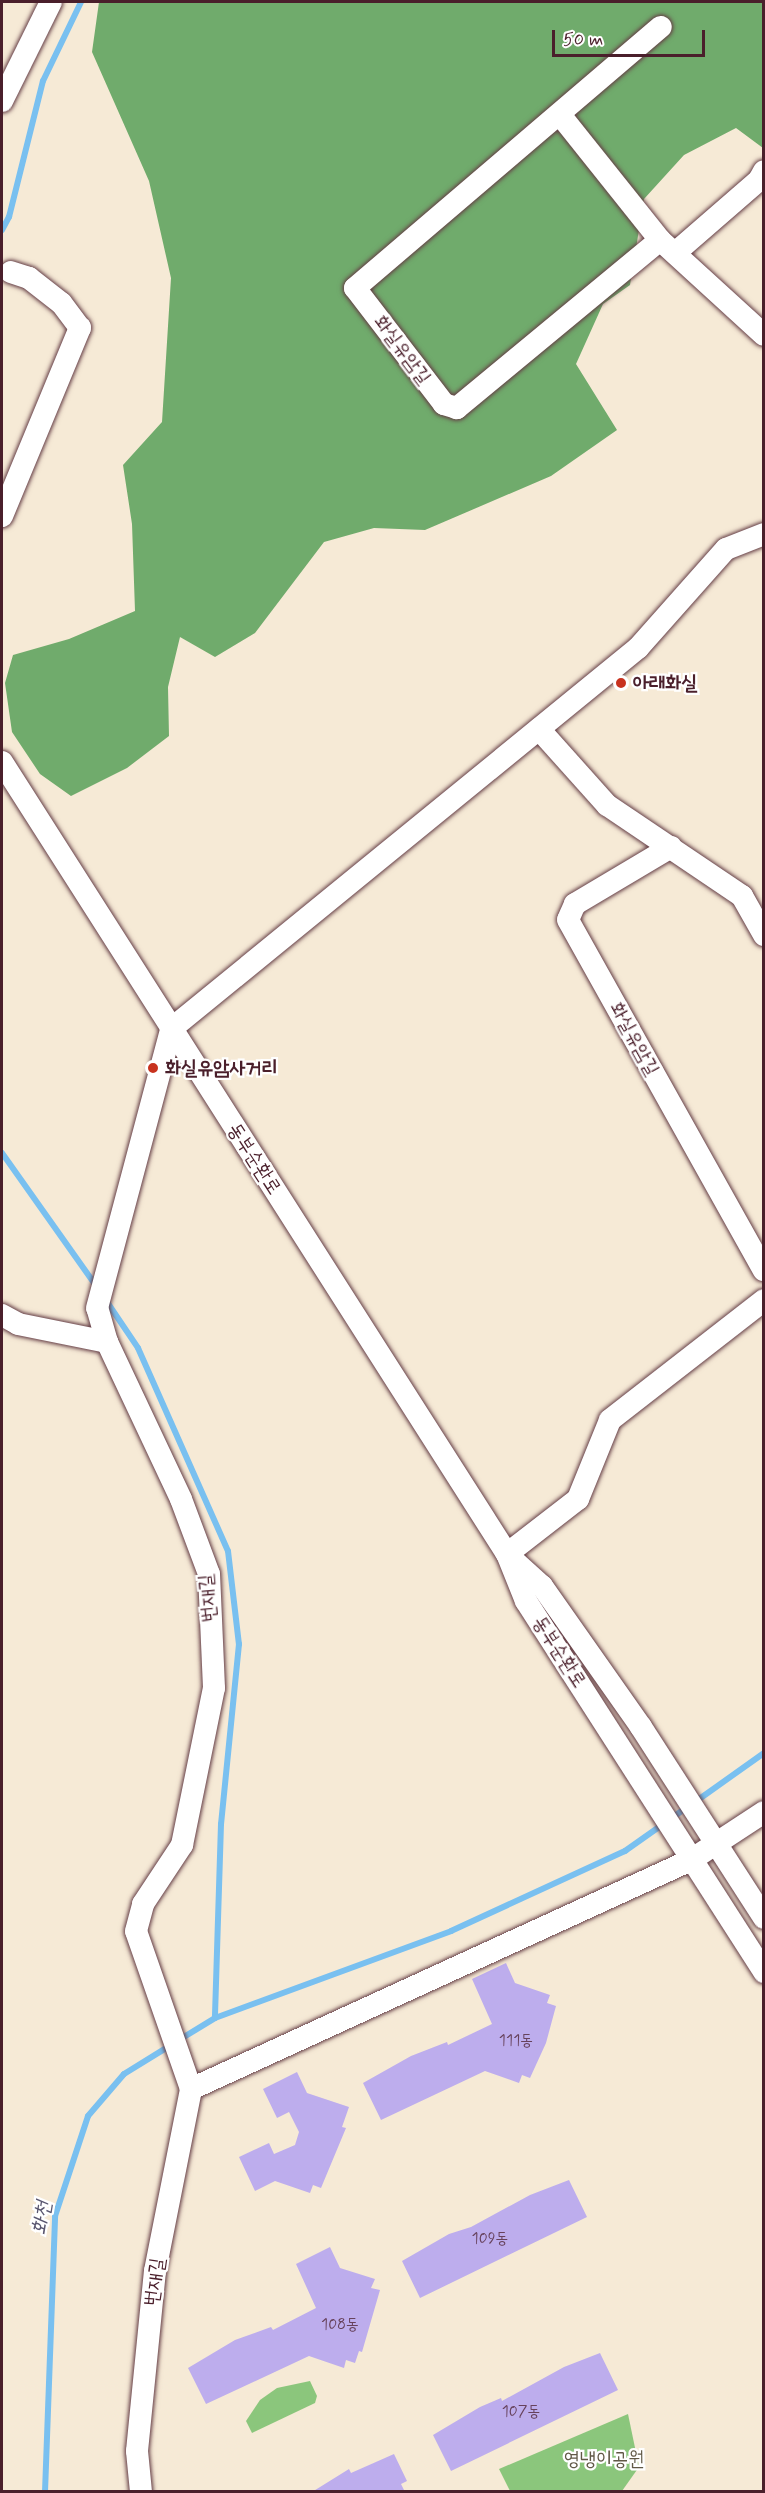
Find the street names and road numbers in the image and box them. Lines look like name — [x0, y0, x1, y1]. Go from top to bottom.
street label: 화실유암길 — [368, 311, 436, 389]
street label: 화실유암길 — [604, 998, 664, 1080]
street label: 동부순환로 — [222, 1119, 286, 1199]
street label: 번재길 — [194, 1573, 222, 1623]
street label: 동부순환로 — [527, 1612, 591, 1692]
street label: 번재길 — [140, 2256, 170, 2308]

